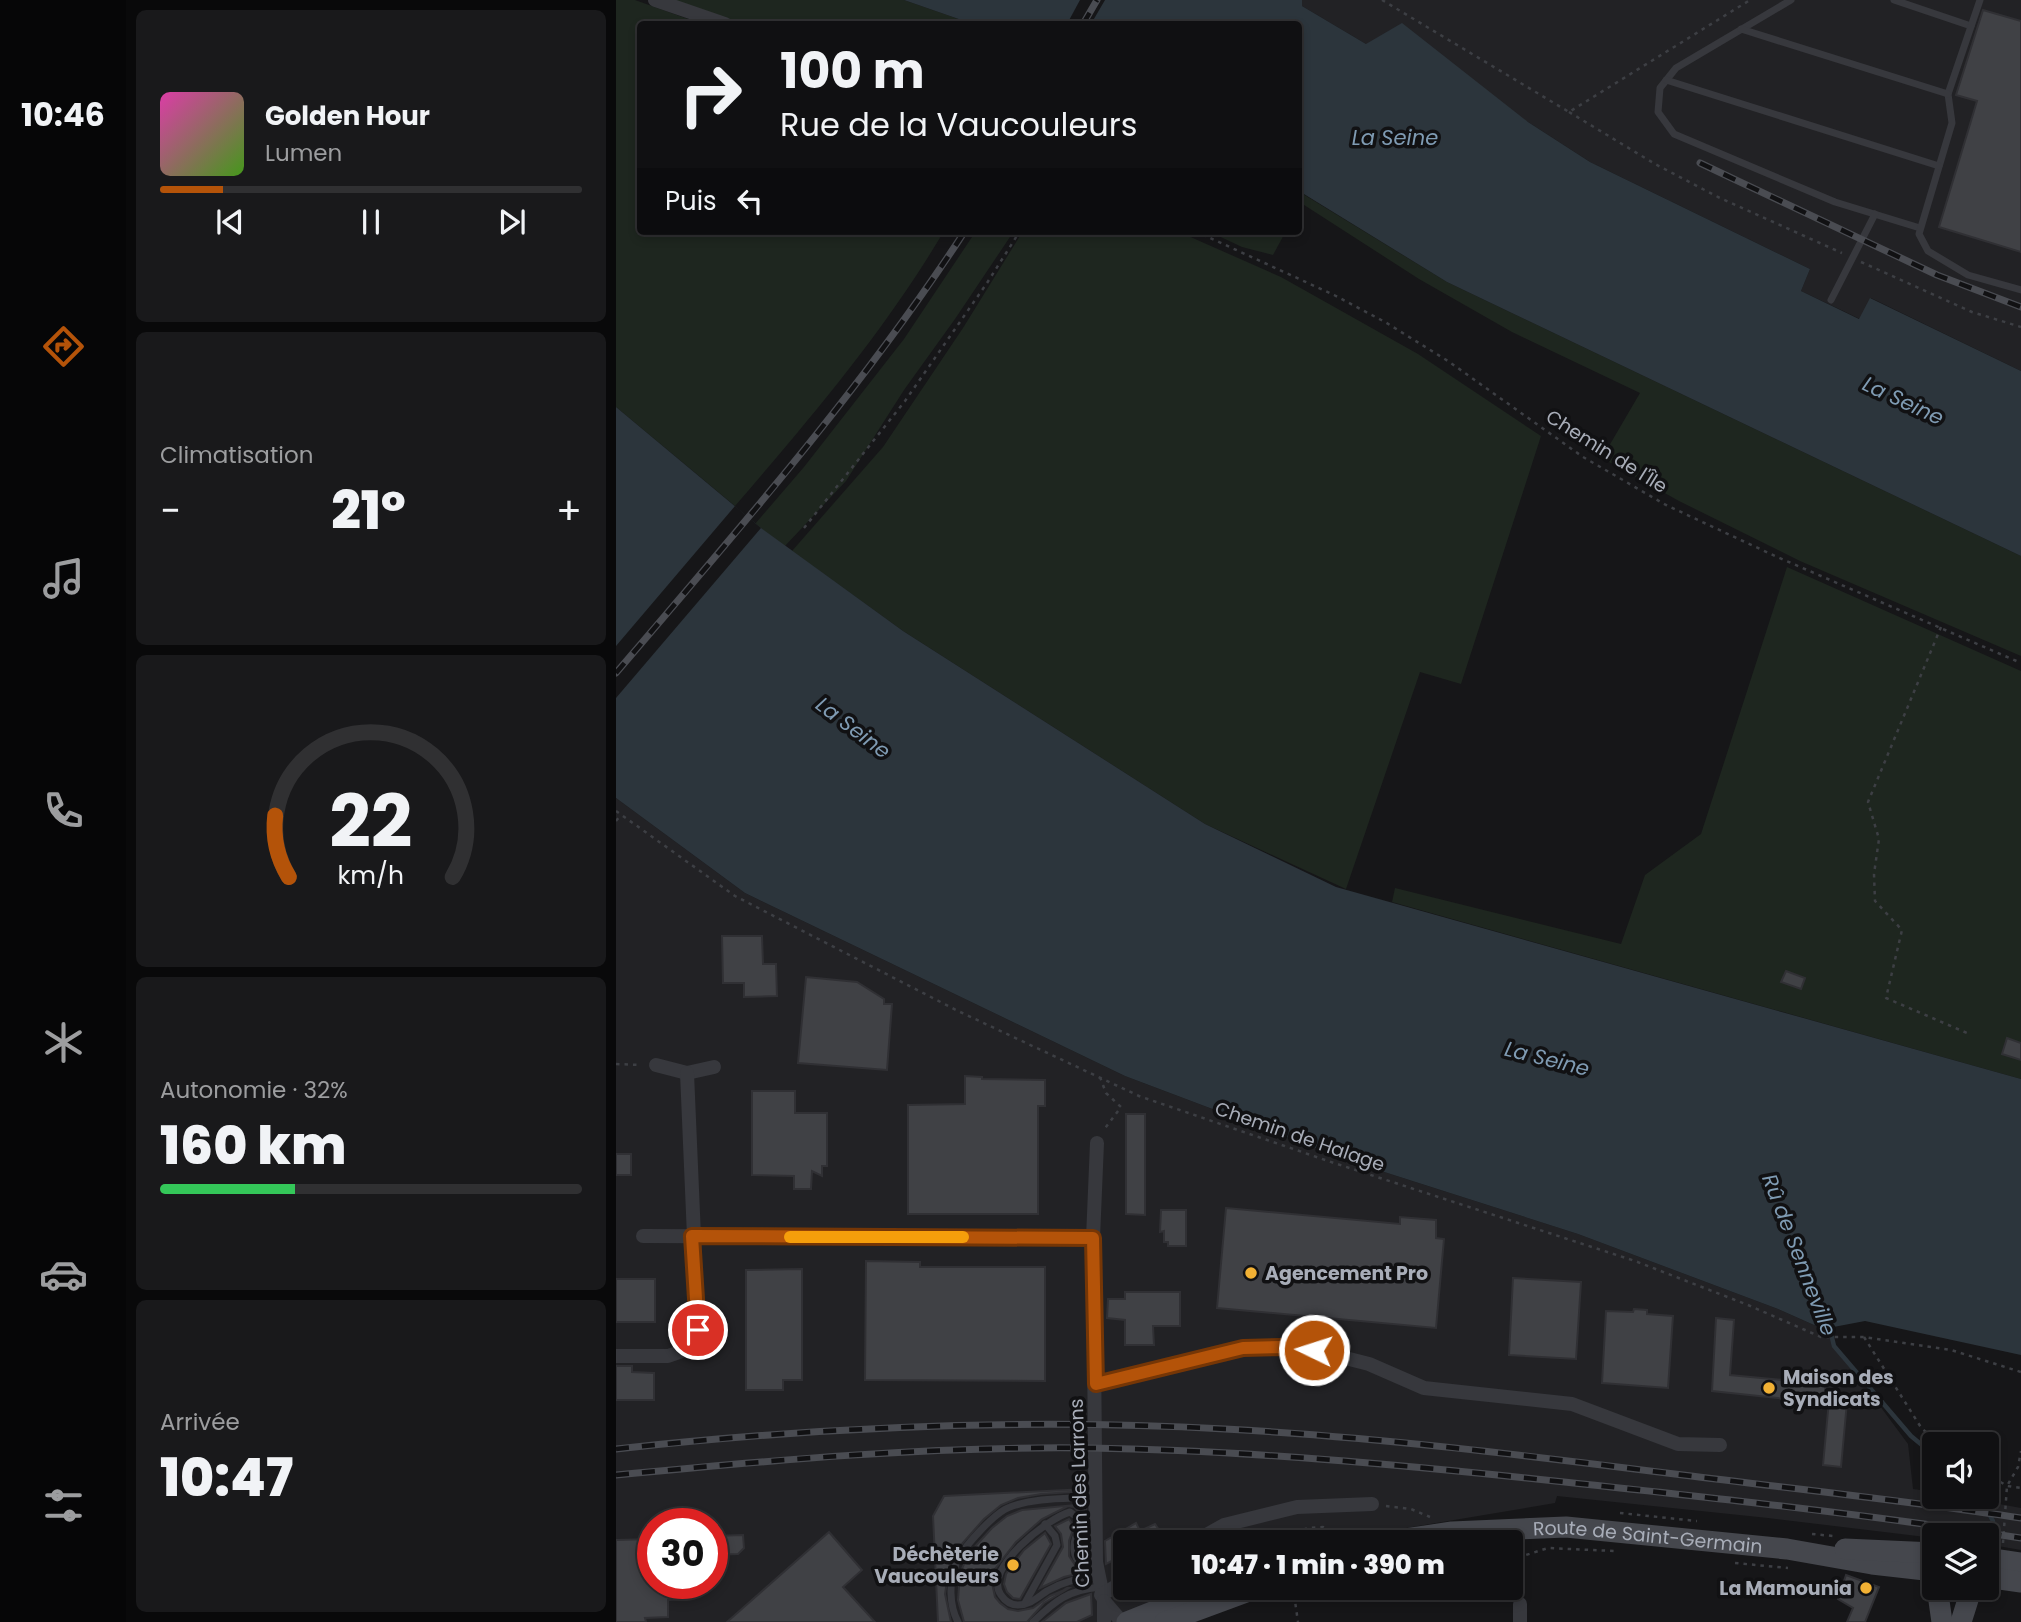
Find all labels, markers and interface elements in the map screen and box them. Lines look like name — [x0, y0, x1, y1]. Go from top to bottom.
text: 100 m — [780, 37, 925, 105]
icon: right — [665, 49, 756, 140]
text: 10:46 — [21, 92, 105, 137]
text: Golden Hour — [265, 98, 430, 134]
text: Rue de la Vaucouleurs — [780, 102, 1137, 147]
water label: La Seine — [1352, 123, 1438, 152]
text: Lumen — [265, 137, 342, 169]
icon: left — [731, 182, 769, 220]
text: Puis — [665, 183, 717, 219]
icon: previous — [211, 203, 249, 241]
icon: pause — [352, 203, 390, 241]
icon: next — [493, 203, 531, 241]
icon: directions — [39, 322, 88, 371]
water label: La Seine — [1858, 369, 1948, 432]
street label: Chemin de l'Île — [1541, 403, 1673, 500]
text: Climatisation — [160, 439, 313, 471]
text: 21° — [331, 474, 406, 547]
text: − — [160, 484, 181, 537]
text: + — [556, 484, 582, 537]
icon: music — [39, 554, 88, 603]
water label: La Seine — [810, 690, 897, 765]
text: 22 — [329, 771, 413, 872]
icon: phone — [39, 786, 88, 835]
text: km/h — [338, 858, 404, 893]
icon: climate — [39, 1018, 88, 1067]
water label: La Seine — [1502, 1034, 1593, 1083]
text: Autonomie · 32% — [160, 1074, 348, 1106]
street label: Chemin de Halage — [1211, 1095, 1388, 1178]
text: 160 km — [160, 1109, 346, 1182]
water label: Rû de Senneville — [1755, 1170, 1844, 1340]
icon: car — [39, 1250, 88, 1299]
place label: Agencement Pro — [1265, 1260, 1428, 1287]
marker: Agencement Pro — [1243, 1265, 1259, 1281]
pin — [668, 1300, 728, 1360]
icon: arrive — [679, 1311, 717, 1349]
position arrow — [1277, 1313, 1351, 1387]
place label: Maison des Syndicats — [1783, 1364, 1894, 1413]
marker: Maison des Syndicats — [1761, 1380, 1777, 1396]
street label: Chemin des Larrons — [1063, 1398, 1096, 1588]
text: Arrivée — [160, 1406, 240, 1438]
map controls — [1922, 1432, 1999, 1600]
button: sound — [1922, 1432, 1999, 1509]
text: 10:47 — [160, 1441, 293, 1514]
icon: filters — [39, 1481, 88, 1530]
speed limit sign: 30 — [637, 1508, 728, 1599]
street label: Route de Saint-Germain — [1532, 1514, 1764, 1560]
button: layers — [1922, 1523, 1999, 1600]
place label: Déchèterie Vaucouleurs — [874, 1541, 999, 1590]
text: 10:47 · 1 min · 390 m — [1191, 1547, 1445, 1583]
marker: Déchèterie Vaucouleurs — [1005, 1557, 1021, 1573]
place label: La Mamounia — [1719, 1575, 1852, 1602]
marker: La Mamounia — [1858, 1580, 1874, 1596]

